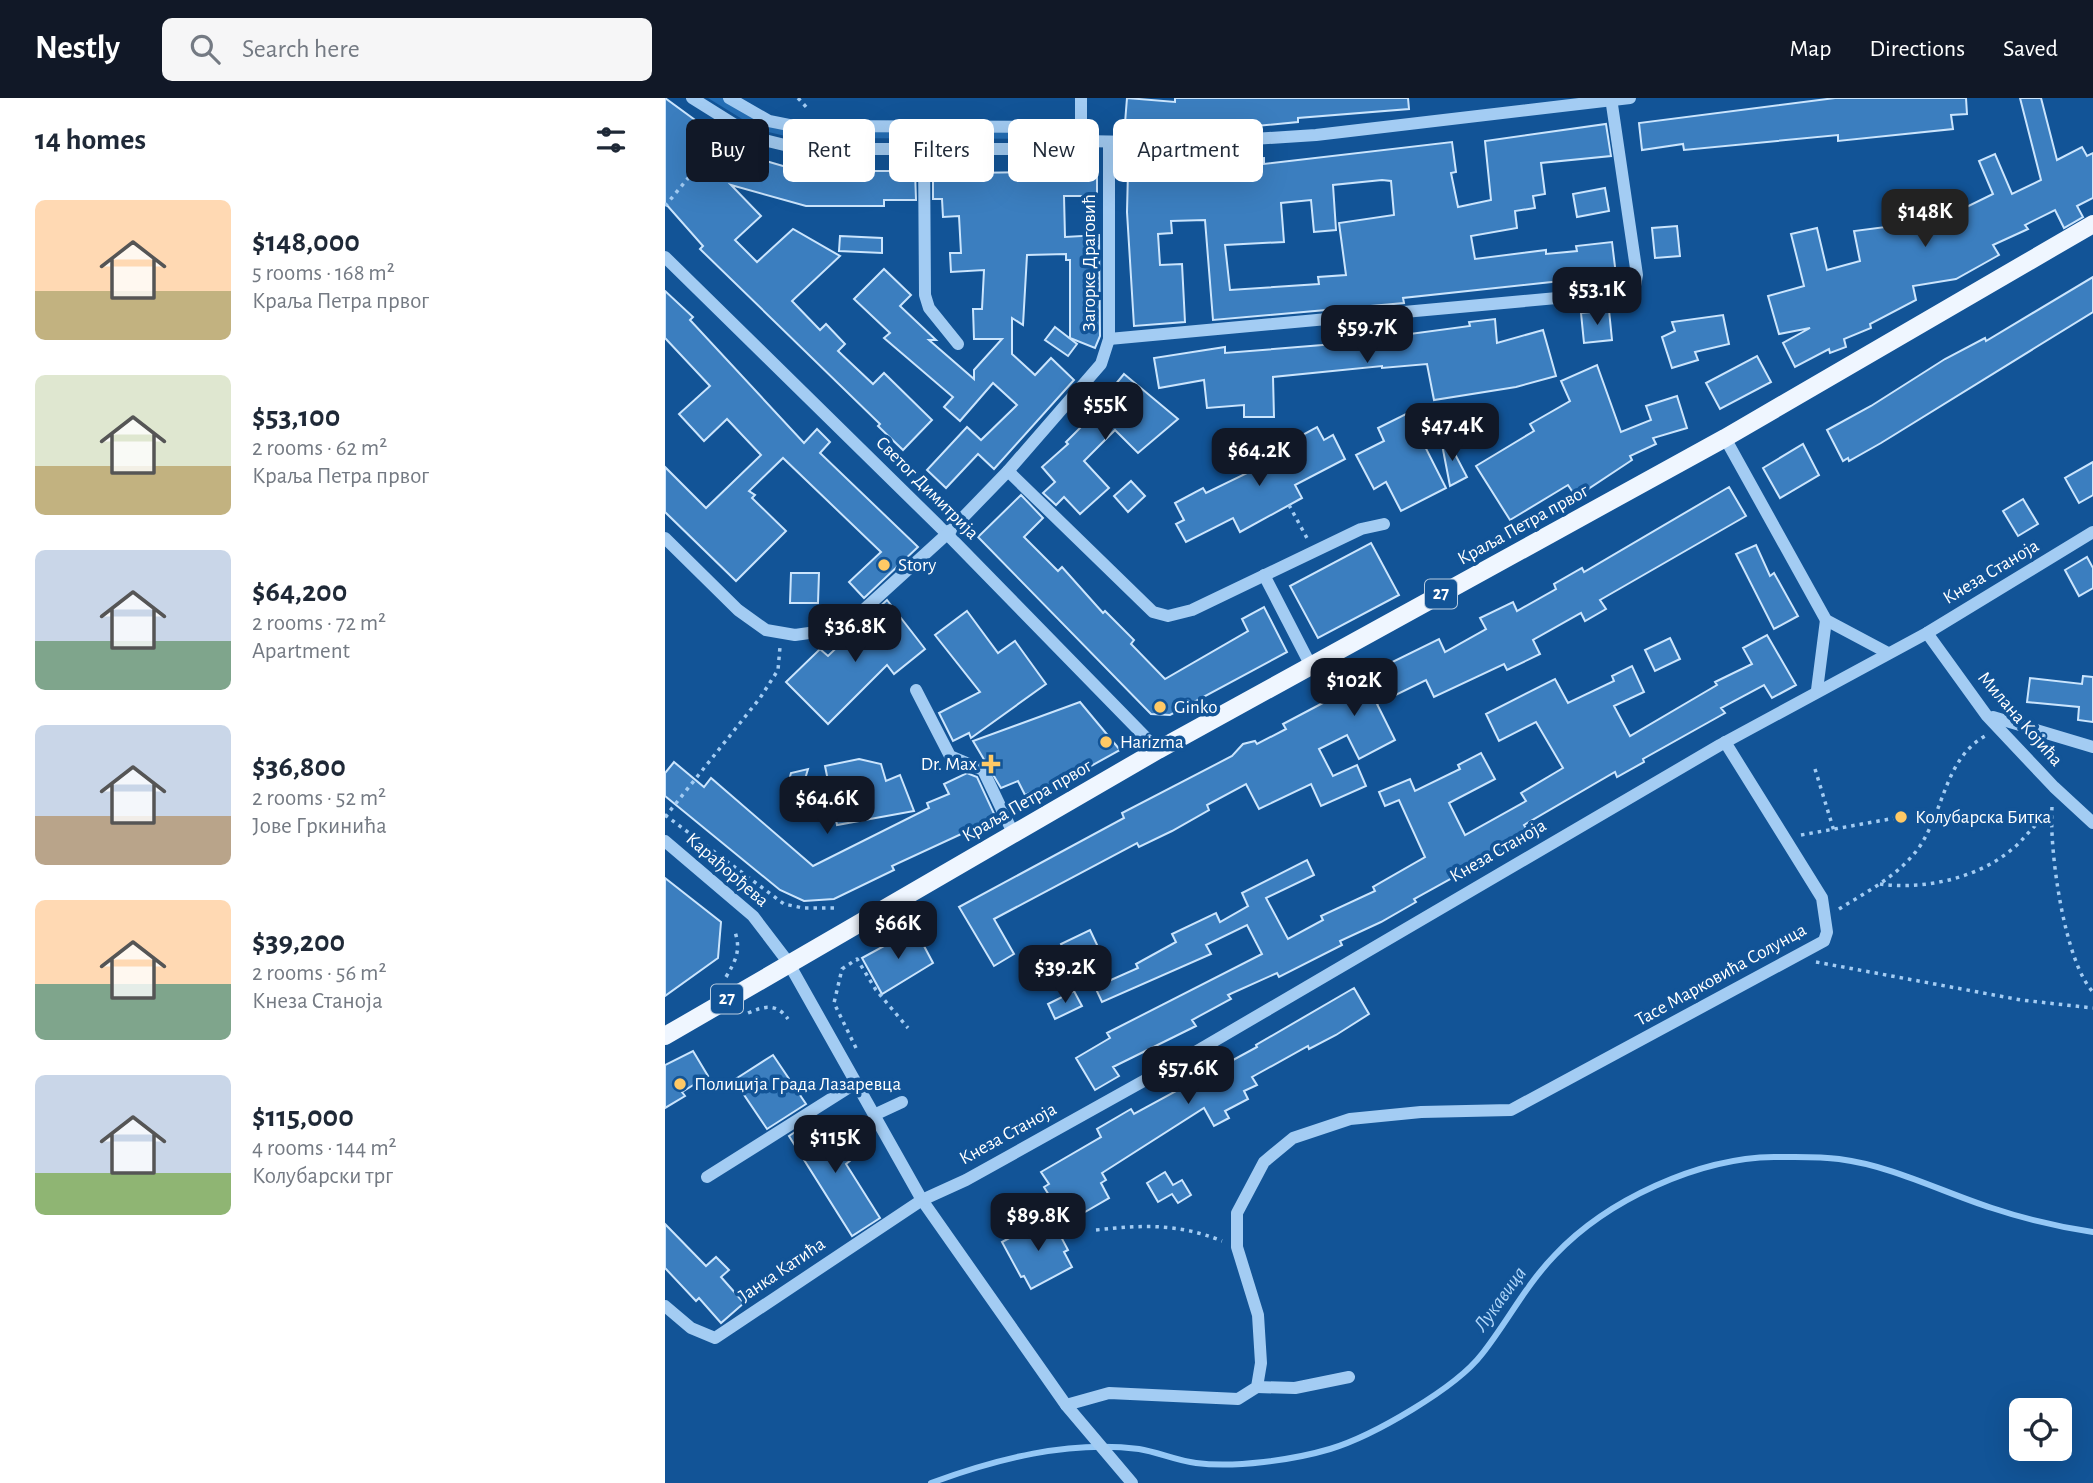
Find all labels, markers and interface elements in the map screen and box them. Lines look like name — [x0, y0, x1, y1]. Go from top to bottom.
search box — [162, 18, 652, 81]
icon: search — [186, 30, 224, 68]
text: Nestly — [35, 32, 120, 65]
text: Search here — [242, 36, 360, 62]
text: Map — [1789, 37, 1831, 61]
text: Directions — [1869, 37, 1965, 61]
text: Saved — [2003, 37, 2058, 61]
chip: Buy — [686, 119, 769, 182]
chip: Rent — [783, 119, 875, 182]
chip: Filters — [889, 119, 994, 182]
chip: New — [1008, 119, 1099, 182]
chip: Apartment — [1113, 119, 1263, 182]
icon: filters — [592, 121, 630, 159]
text: 14 homes — [35, 125, 146, 155]
pin: $148K — [1876, 190, 1974, 249]
street label: Загорке Драговић — [1080, 194, 1099, 332]
text: $148K — [1898, 200, 1952, 223]
text: $148,000 — [252, 227, 360, 257]
icon: home — [91, 228, 175, 312]
text: 5 rooms · 168 m² — [252, 262, 395, 285]
pin: $53.1K — [1540, 268, 1654, 327]
text: $53.1K — [1568, 278, 1626, 301]
text: Краља Петра првог — [252, 290, 429, 313]
pin: $59.7K — [1310, 306, 1424, 365]
text: $59.7K — [1337, 316, 1397, 339]
pin: $55K — [1064, 382, 1146, 442]
text: $55K — [1083, 393, 1127, 416]
text: $53,100 — [252, 402, 340, 432]
icon: home — [91, 403, 175, 487]
pin: $47.4K — [1395, 404, 1509, 463]
text: $47.4K — [1421, 414, 1483, 437]
pin: $64.2K — [1202, 428, 1316, 488]
street label: Светог Димитрија — [872, 433, 982, 543]
text: 2 rooms · 62 m² — [252, 437, 387, 460]
text: $64.2K — [1228, 439, 1290, 462]
text: Краља Петра првог — [252, 465, 429, 488]
street label: Краља Петра првог — [1454, 481, 1592, 569]
street label: Кнеза Станоја — [1940, 536, 2042, 608]
place label: Story — [898, 556, 936, 575]
marker: Story — [876, 557, 892, 573]
text: $64,200 — [252, 577, 347, 607]
icon: home — [91, 578, 175, 662]
road number: 27 — [1425, 580, 1457, 608]
pin: $36.8K — [798, 604, 912, 664]
text: 2 rooms · 72 m² — [252, 612, 386, 635]
text: $36.8K — [824, 615, 886, 638]
text: Apartment — [252, 640, 350, 663]
pin: $102K — [1305, 658, 1403, 718]
street label: Милана Којића — [1974, 668, 2066, 770]
text: $102K — [1327, 669, 1381, 692]
place label: Ginko — [1174, 698, 1218, 717]
marker: Ginko — [1152, 699, 1168, 715]
place label: Harizma — [1120, 733, 1184, 752]
marker: Harizma — [1098, 734, 1114, 750]
text: $36,800 — [252, 752, 346, 782]
icon: home — [91, 753, 175, 837]
place label: Dr. Max — [921, 755, 977, 774]
street label: Краља Петра првог — [959, 756, 1095, 846]
marker: Dr. Max — [983, 756, 999, 772]
pin: $64.6K — [770, 776, 884, 836]
text: 2 rooms · 52 m² — [252, 787, 386, 810]
text: $64.6K — [796, 787, 858, 810]
place label: Колубарска Битка — [1915, 808, 2051, 827]
marker: Колубарска Битка — [1893, 809, 1909, 825]
text: Јове Гркинића — [252, 815, 387, 838]
street label: Кнеза Станоја — [1446, 816, 1550, 886]
street label: Карађорђева — [682, 829, 772, 911]
pin: $66K — [857, 902, 939, 961]
text: $66K — [875, 912, 921, 935]
street label: Тасе Марковића Солунца — [1632, 920, 1810, 1030]
text: $39,200 — [252, 927, 345, 957]
icon: home — [91, 928, 175, 1012]
pin: $39.2K — [1008, 946, 1122, 1005]
text: $39.2K — [1035, 956, 1095, 979]
text: 2 rooms · 56 m² — [252, 962, 386, 985]
road number: 27 — [711, 985, 743, 1014]
text: Кнеза Станоја — [252, 990, 383, 1013]
pin: $57.6K — [1131, 1046, 1245, 1106]
text: $57.6K — [1158, 1057, 1218, 1080]
place label: Полиција Града Лазаревца — [694, 1075, 901, 1094]
marker: Полиција Града Лазаревца — [672, 1076, 688, 1092]
street label: Кнеза Станоја — [956, 1099, 1060, 1168]
text: $115,000 — [252, 1102, 354, 1132]
icon: home — [91, 1103, 175, 1187]
pin: $115K — [786, 1116, 884, 1175]
text: $115K — [810, 1126, 860, 1149]
text: 4 rooms · 144 m² — [252, 1137, 397, 1160]
text: Колубарски трг — [252, 1165, 393, 1188]
pin: $89.8K — [981, 1194, 1095, 1253]
text: $89.8K — [1007, 1204, 1069, 1227]
street label: Јанка Катића — [735, 1234, 829, 1306]
water label: Лукавица — [1469, 1263, 1530, 1336]
map controls — [2009, 1398, 2072, 1461]
button: locate — [2009, 1398, 2072, 1461]

